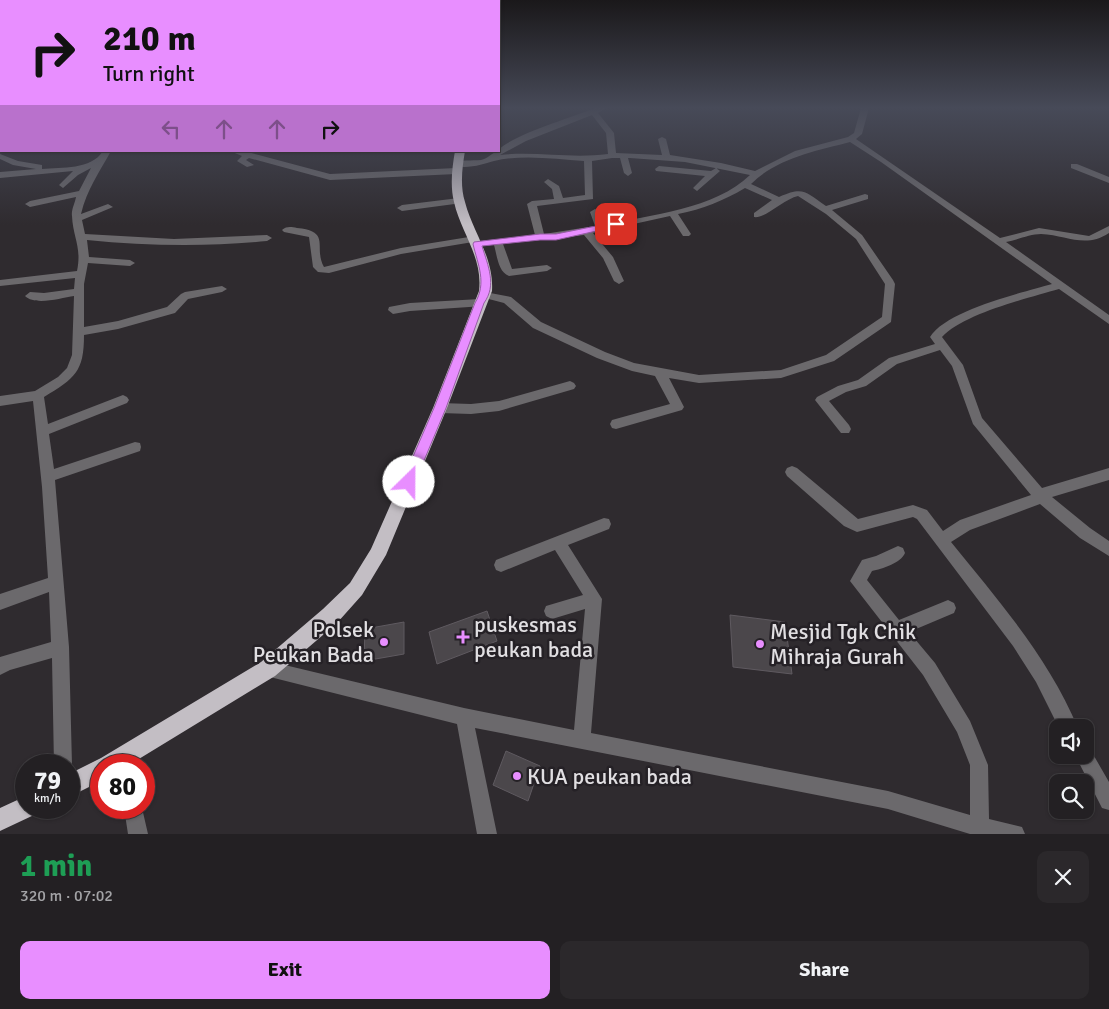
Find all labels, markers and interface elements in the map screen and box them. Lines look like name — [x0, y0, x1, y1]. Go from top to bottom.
text: 210 m — [103, 17, 196, 60]
icon: right — [20, 20, 85, 85]
text: Turn right — [103, 60, 195, 87]
icon: left — [157, 115, 185, 143]
icon: ahead — [210, 115, 238, 143]
icon: ahead — [263, 115, 291, 143]
icon: right — [316, 115, 344, 143]
pin — [595, 203, 637, 245]
icon: arrive — [602, 210, 630, 238]
position arrow — [382, 455, 434, 507]
place label: puskesmas peukan bada — [474, 611, 593, 663]
place label: Polsek Peukan Bada — [253, 616, 374, 668]
place label: Mesjid Tgk Chik Mihraja Gurah — [770, 618, 916, 670]
marker: puskesmas peukan bada — [456, 630, 470, 644]
marker: Polsek Peukan Bada — [378, 636, 390, 648]
marker: Mesjid Tgk Chik Mihraja Gurah — [754, 638, 766, 650]
map controls — [1049, 719, 1094, 819]
button: sound — [1049, 719, 1094, 764]
speed limit sign: 80 — [90, 754, 155, 819]
place label: KUA peukan bada — [527, 763, 692, 790]
text: 79 — [34, 765, 61, 796]
marker: KUA peukan bada — [511, 770, 523, 782]
button: search — [1049, 774, 1094, 819]
text: km/h — [34, 791, 61, 806]
text: 1 min — [20, 848, 92, 885]
button: close — [1037, 851, 1089, 903]
text: 320 m · 07:02 — [20, 886, 113, 906]
button: Exit — [20, 941, 550, 999]
button: Share — [560, 941, 1089, 999]

